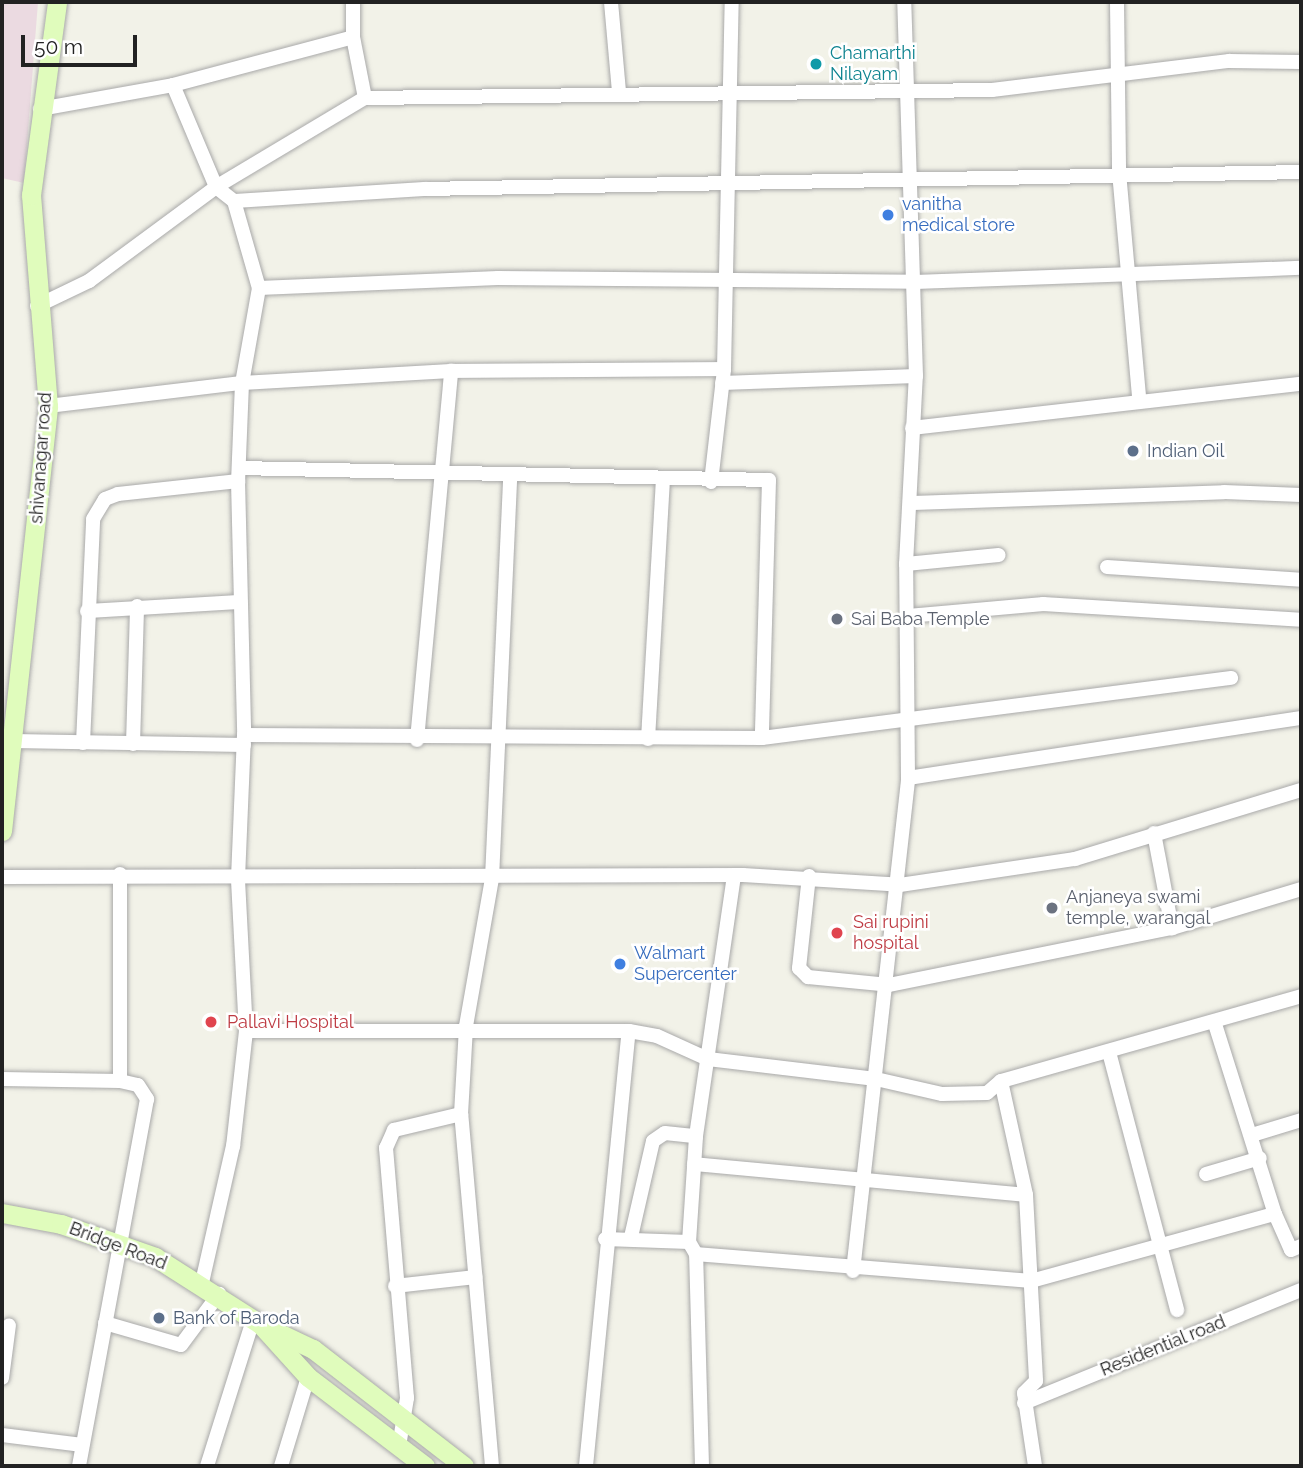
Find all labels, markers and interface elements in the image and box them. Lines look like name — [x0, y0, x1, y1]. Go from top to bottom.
scale bar — [24, 21, 140, 65]
text: 50 m — [34, 34, 83, 59]
place label: Chamarthi Nilayam — [830, 43, 916, 86]
marker: Chamarthi Nilayam — [808, 56, 824, 72]
place label: vanitha medical store — [902, 194, 1015, 236]
marker: vanitha medical store — [880, 207, 896, 223]
street label: shivanagar road — [26, 391, 56, 525]
place label: Indian Oil — [1147, 440, 1224, 462]
marker: Indian Oil — [1125, 443, 1141, 459]
place label: Sai Baba Temple — [851, 608, 990, 630]
marker: Sai Baba Temple — [829, 611, 845, 627]
place label: Anjaneya swami temple, warangal — [1066, 887, 1211, 930]
marker: Anjaneya swami temple, warangal — [1044, 900, 1060, 916]
place label: Sai rupini hospital — [853, 912, 929, 954]
marker: Sai rupini hospital — [827, 923, 847, 943]
place label: Walmart Supercenter — [634, 943, 737, 986]
marker: Walmart Supercenter — [612, 956, 628, 972]
place label: Pallavi Hospital — [227, 1011, 354, 1033]
marker: Pallavi Hospital — [201, 1012, 221, 1032]
street label: Bridge Road — [66, 1217, 170, 1275]
place label: Bank of Baroda — [173, 1307, 300, 1329]
marker: Bank of Baroda — [151, 1310, 167, 1326]
street label: Residential road — [1097, 1311, 1229, 1381]

